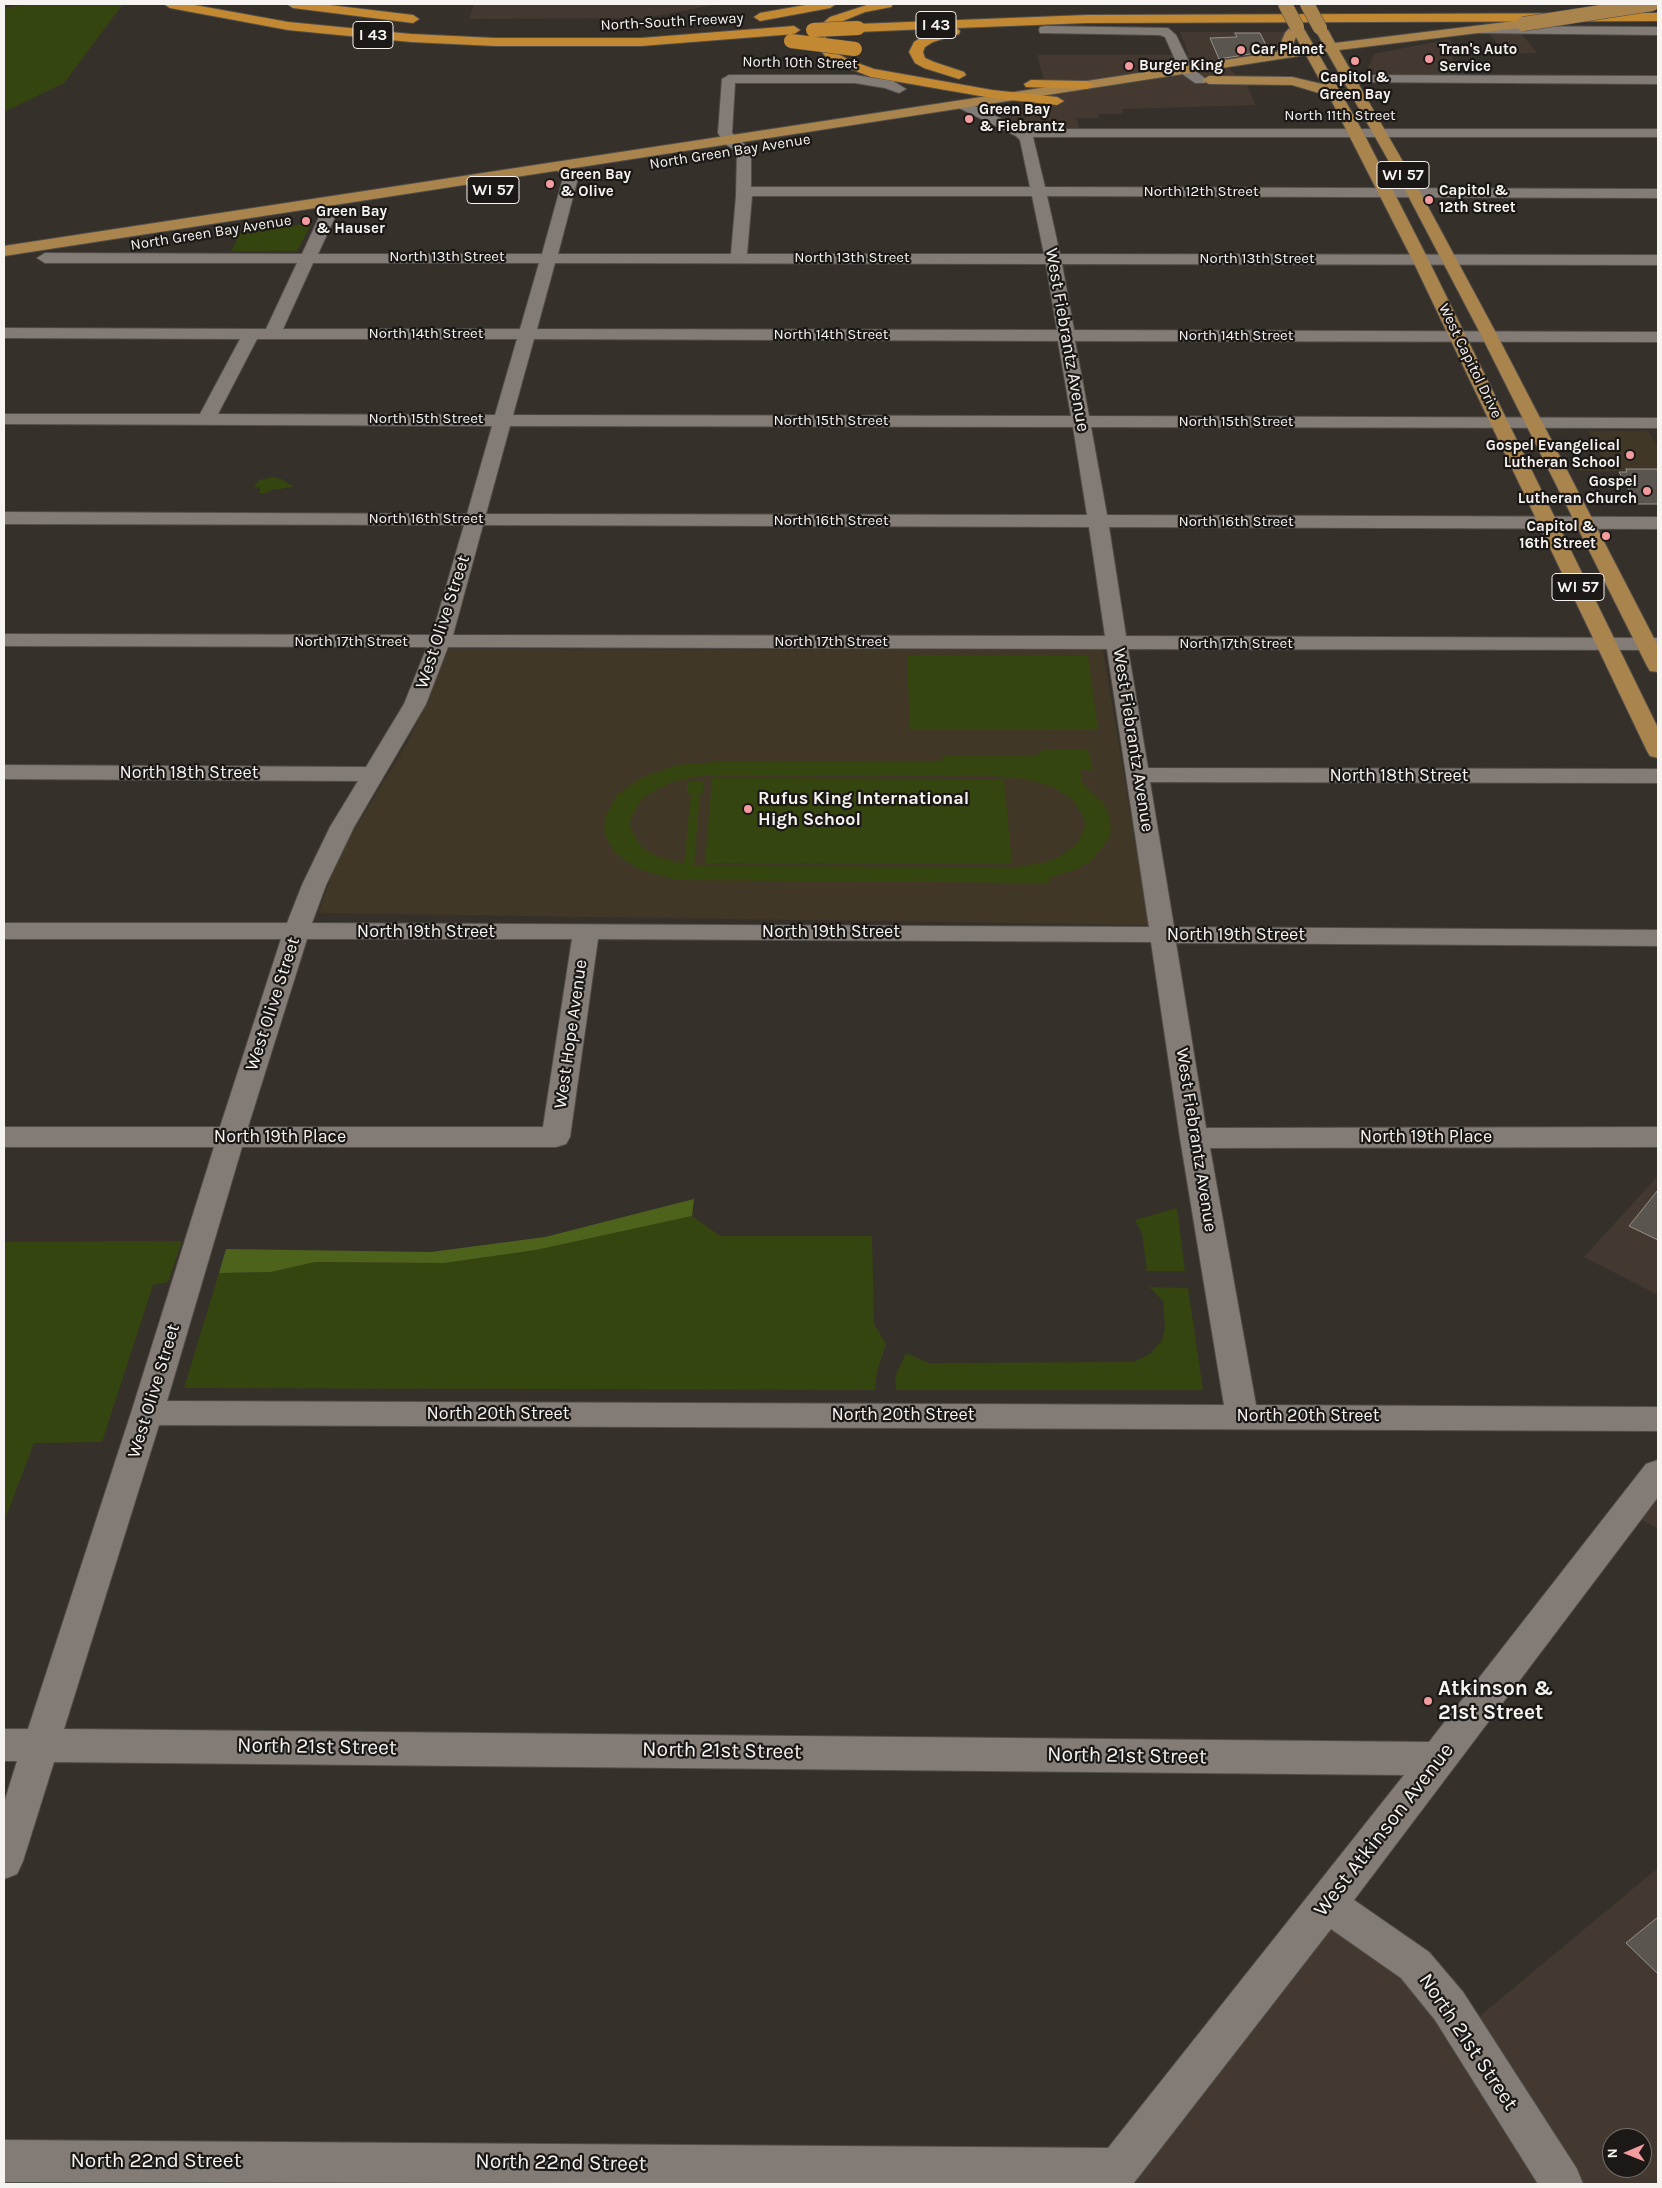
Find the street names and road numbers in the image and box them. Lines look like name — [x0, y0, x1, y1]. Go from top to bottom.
street label: North-South Freeway — [600, 9, 744, 35]
road number: I 43 — [916, 12, 956, 38]
road number: I 43 — [353, 22, 393, 48]
street label: North 10th Street — [742, 53, 858, 73]
street label: North 11th Street — [1284, 107, 1396, 125]
street label: North Green Bay Avenue — [648, 130, 812, 174]
road number: WI 57 — [1377, 162, 1429, 188]
road number: WI 57 — [467, 176, 519, 204]
street label: North 12th Street — [1143, 183, 1259, 201]
street label: North Green Bay Avenue — [129, 211, 293, 255]
street label: West Fiebrantz Avenue — [1040, 247, 1094, 433]
street label: North 13th Street — [389, 248, 505, 266]
street label: North 13th Street — [794, 249, 910, 267]
street label: North 13th Street — [1199, 250, 1315, 268]
street label: West Capitol Drive — [1435, 301, 1505, 421]
street label: North 14th Street — [369, 325, 483, 343]
street label: North 14th Street — [774, 326, 888, 344]
street label: North 14th Street — [1179, 327, 1293, 345]
street label: North 15th Street — [369, 410, 483, 428]
street label: North 15th Street — [774, 412, 888, 430]
street label: North 15th Street — [1179, 413, 1293, 431]
street label: North 16th Street — [368, 510, 484, 528]
street label: North 16th Street — [773, 512, 889, 530]
street label: North 16th Street — [1178, 513, 1294, 531]
street label: West Olive Street — [411, 552, 475, 692]
road number: WI 57 — [1552, 574, 1604, 600]
street label: North 17th Street — [294, 633, 408, 651]
street label: North 17th Street — [774, 633, 888, 651]
street label: North 17th Street — [1179, 635, 1293, 653]
street label: West Fiebrantz Avenue — [1108, 646, 1158, 834]
street label: North 18th Street — [120, 762, 258, 784]
street label: North 18th Street — [1330, 765, 1468, 787]
street label: North 19th Street — [357, 921, 495, 943]
street label: North 19th Street — [762, 921, 900, 943]
street label: North 19th Street — [1167, 924, 1305, 946]
street label: West Olive Street — [241, 934, 305, 1074]
street label: West Hope Avenue — [550, 958, 592, 1110]
street label: West Fiebrantz Avenue — [1171, 1046, 1221, 1234]
street label: North 19th Place — [214, 1126, 346, 1148]
street label: North 19th Place — [1360, 1126, 1492, 1148]
street label: West Olive Street — [123, 1321, 185, 1461]
street label: North 20th Street — [427, 1403, 569, 1425]
street label: North 20th Street — [832, 1404, 974, 1426]
street label: North 20th Street — [1237, 1405, 1379, 1427]
street label: North 21st Street — [237, 1733, 397, 1761]
street label: North 21st Street — [642, 1737, 802, 1765]
street label: West Atkinson Avenue — [1309, 1738, 1459, 1922]
street label: North 21st Street — [1047, 1742, 1207, 1770]
street label: North 21st Street — [1413, 1969, 1523, 2115]
street label: North 22nd Street — [70, 2148, 242, 2174]
street label: North 22nd Street — [475, 2149, 647, 2177]

